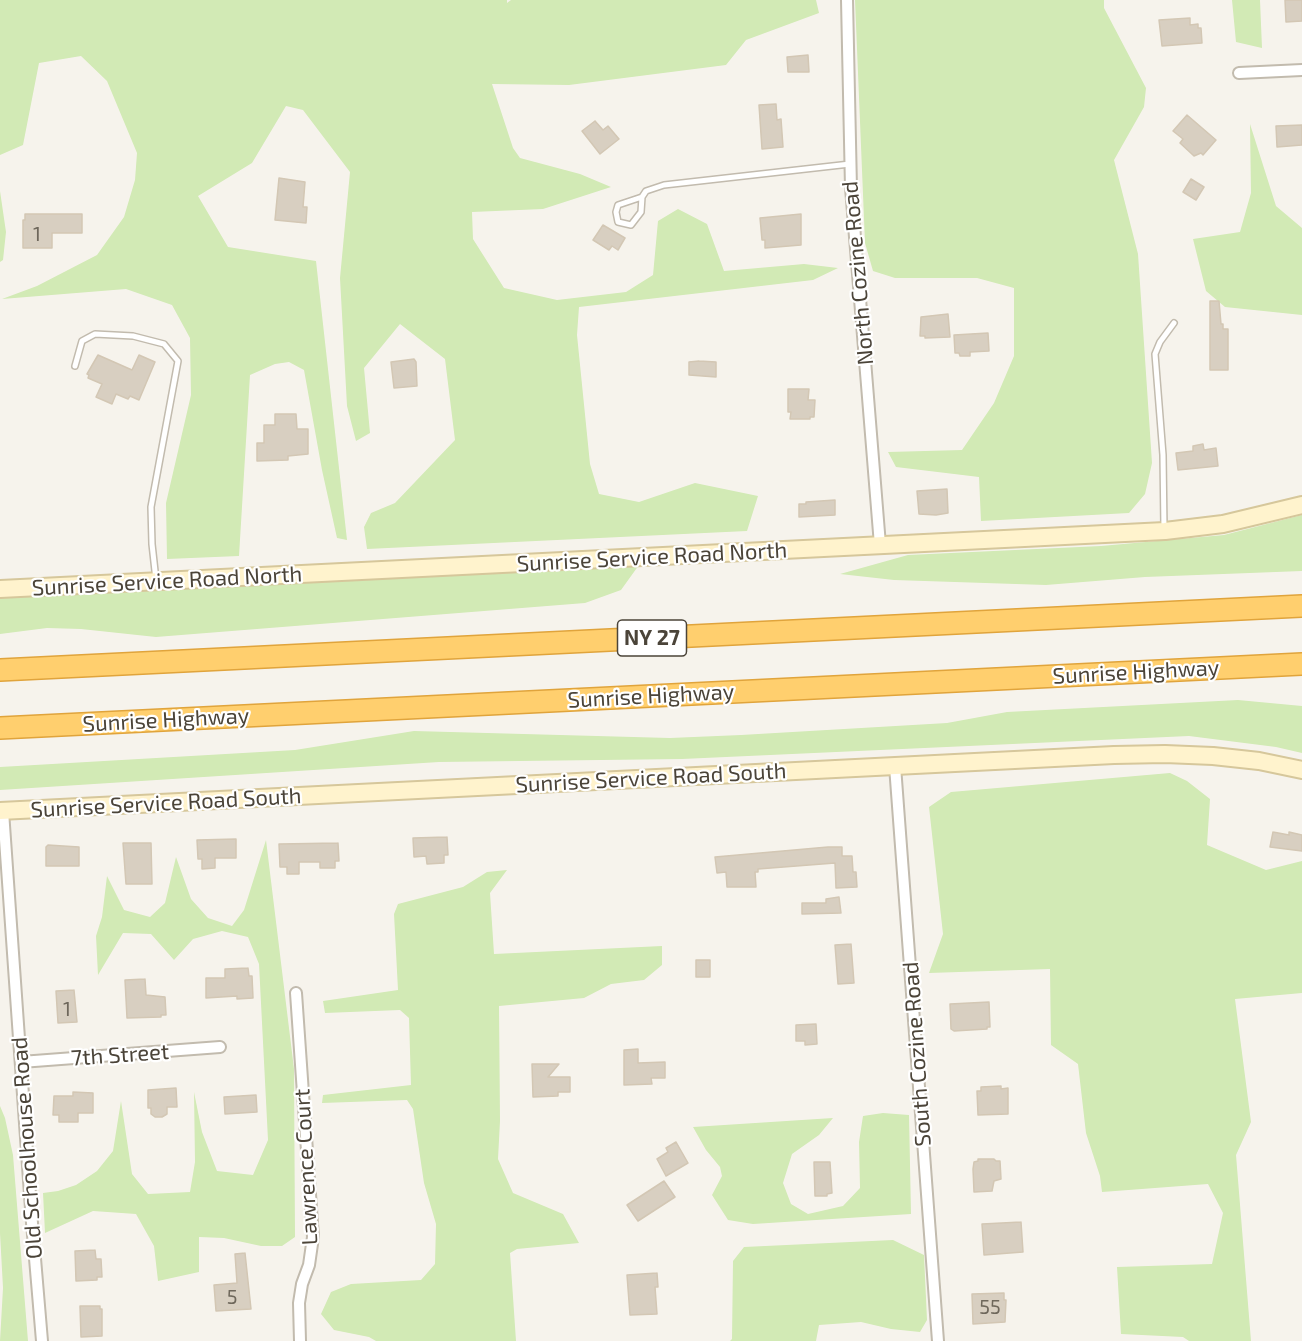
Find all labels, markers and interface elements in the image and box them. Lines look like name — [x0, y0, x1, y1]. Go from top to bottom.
street label: North Cozine Road — [837, 180, 879, 366]
house number: 1 — [33, 222, 41, 246]
street label: Sunrise Service Road North — [516, 537, 788, 577]
street label: Sunrise Service Road North — [31, 561, 303, 601]
road number: NY 27 — [618, 620, 686, 656]
street label: Sunrise Highway — [1052, 654, 1220, 690]
street label: Sunrise Highway — [567, 678, 735, 714]
street label: Sunrise Highway — [82, 702, 250, 738]
street label: Sunrise Service Road South — [515, 758, 787, 798]
street label: Sunrise Service Road South — [30, 783, 302, 823]
street label: South Cozine Road — [897, 961, 937, 1147]
house number: 1 — [63, 997, 71, 1021]
street label: Old Schoolhouse Road — [6, 1036, 48, 1260]
street label: 7th Street — [70, 1038, 170, 1072]
street label: Lawrence Court — [289, 1088, 323, 1246]
house number: 5 — [227, 1285, 237, 1309]
house number: 55 — [979, 1295, 1001, 1319]

